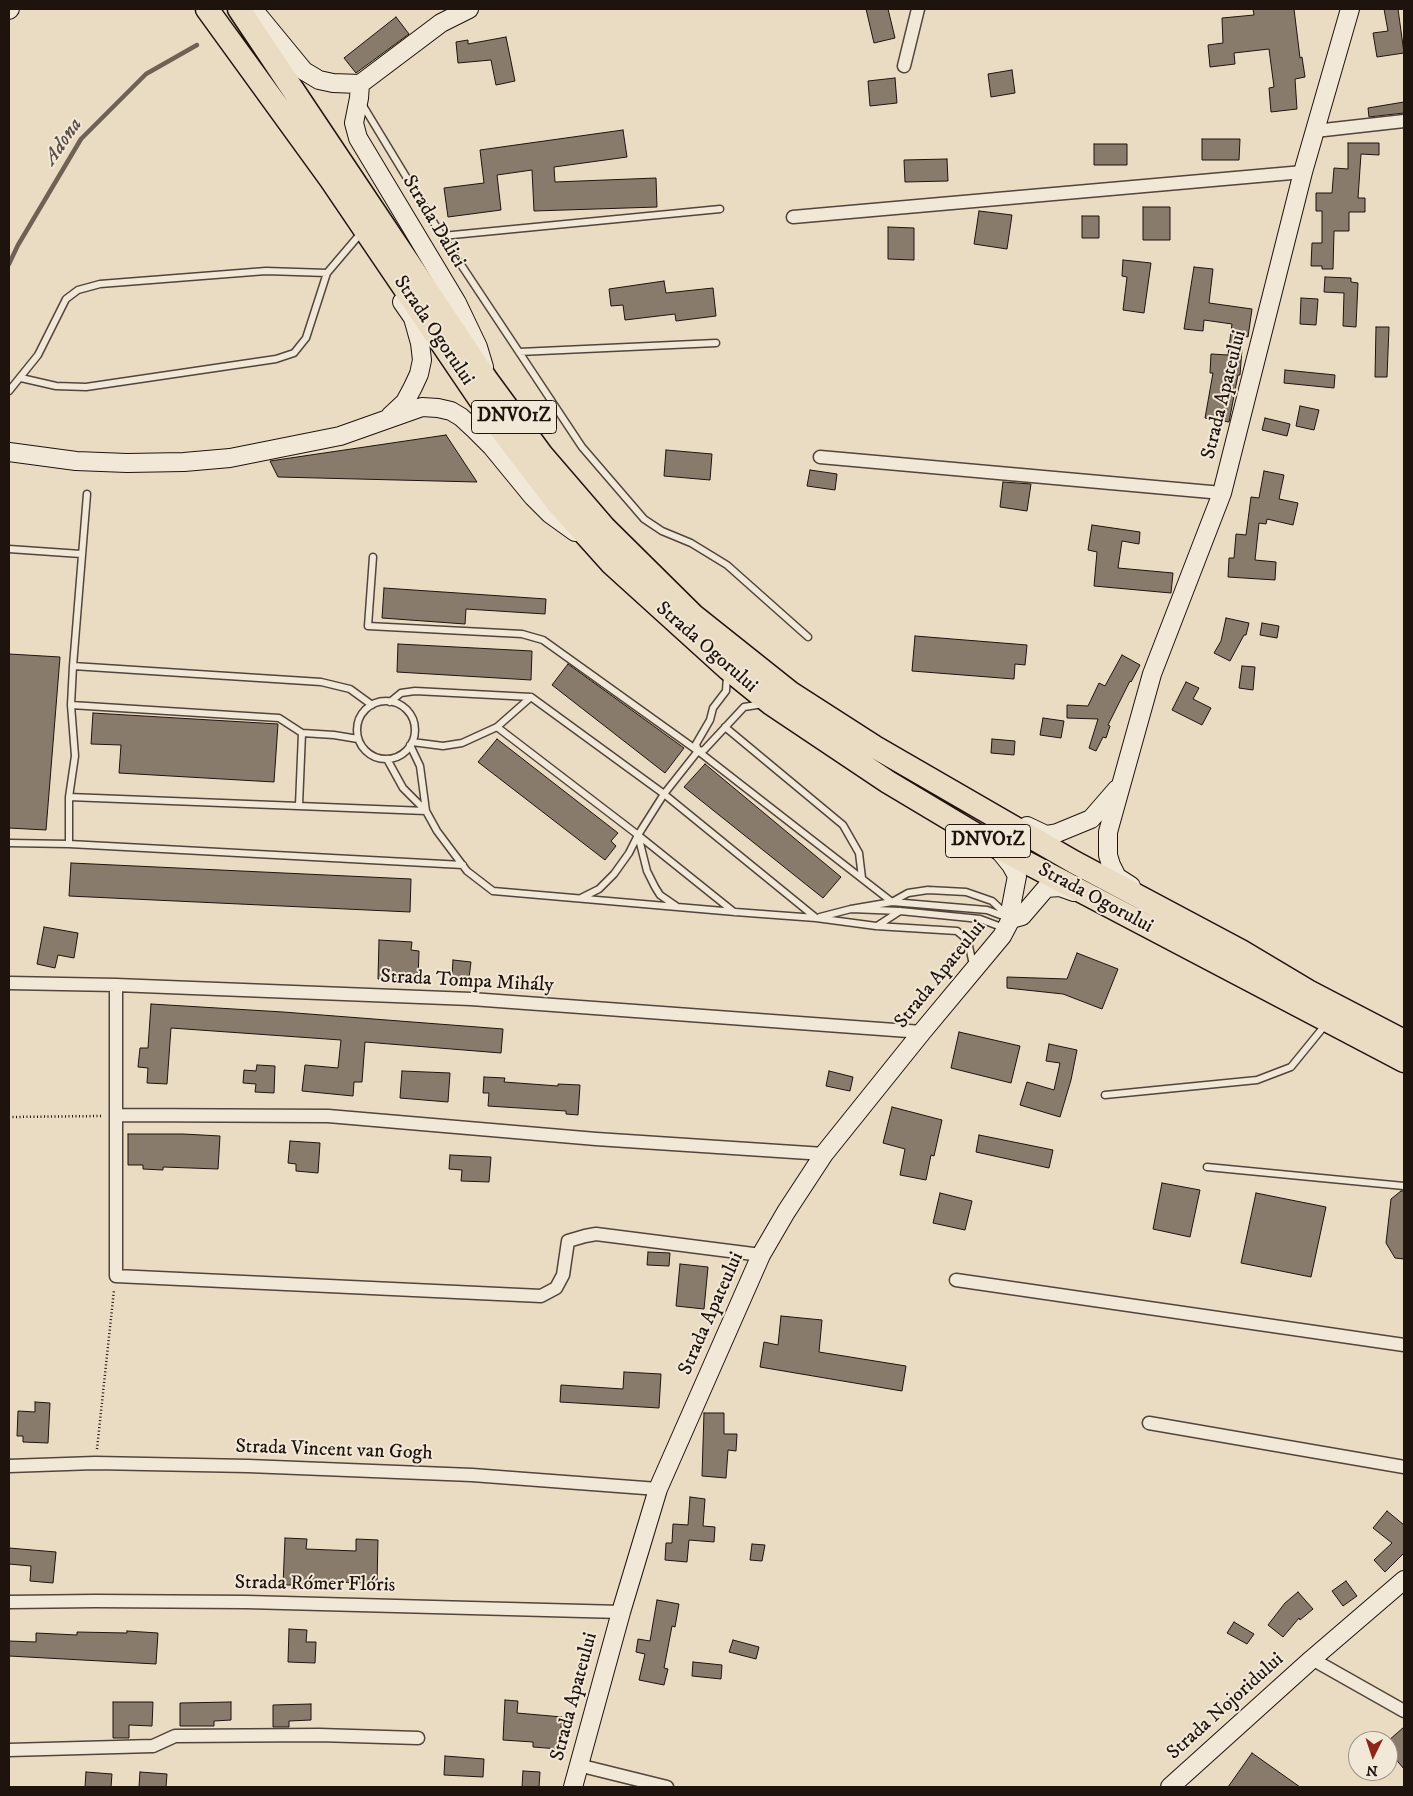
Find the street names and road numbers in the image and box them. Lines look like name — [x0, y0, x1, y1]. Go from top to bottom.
street label: Strada Daliei — [396, 171, 470, 273]
street label: Strada Ogorului — [388, 272, 478, 390]
street label: Strada Apateului — [1197, 328, 1253, 462]
road number: DNVO1Z — [472, 401, 556, 434]
street label: Strada Ogorului — [650, 597, 762, 699]
road number: DNVO1Z — [946, 824, 1030, 858]
street label: Strada Ogorului — [1033, 859, 1157, 939]
street label: Strada Apateului — [890, 916, 992, 1034]
street label: Strada Tompa Mihály — [380, 965, 554, 999]
street label: Strada Apateului — [674, 1249, 750, 1379]
street label: Strada Vincent van Gogh — [235, 1436, 433, 1466]
street label: Strada Rómer Flóris — [234, 1572, 396, 1598]
street label: Strada Apateului — [546, 1630, 604, 1764]
street label: Strada Nojoridului — [1163, 1648, 1289, 1766]

